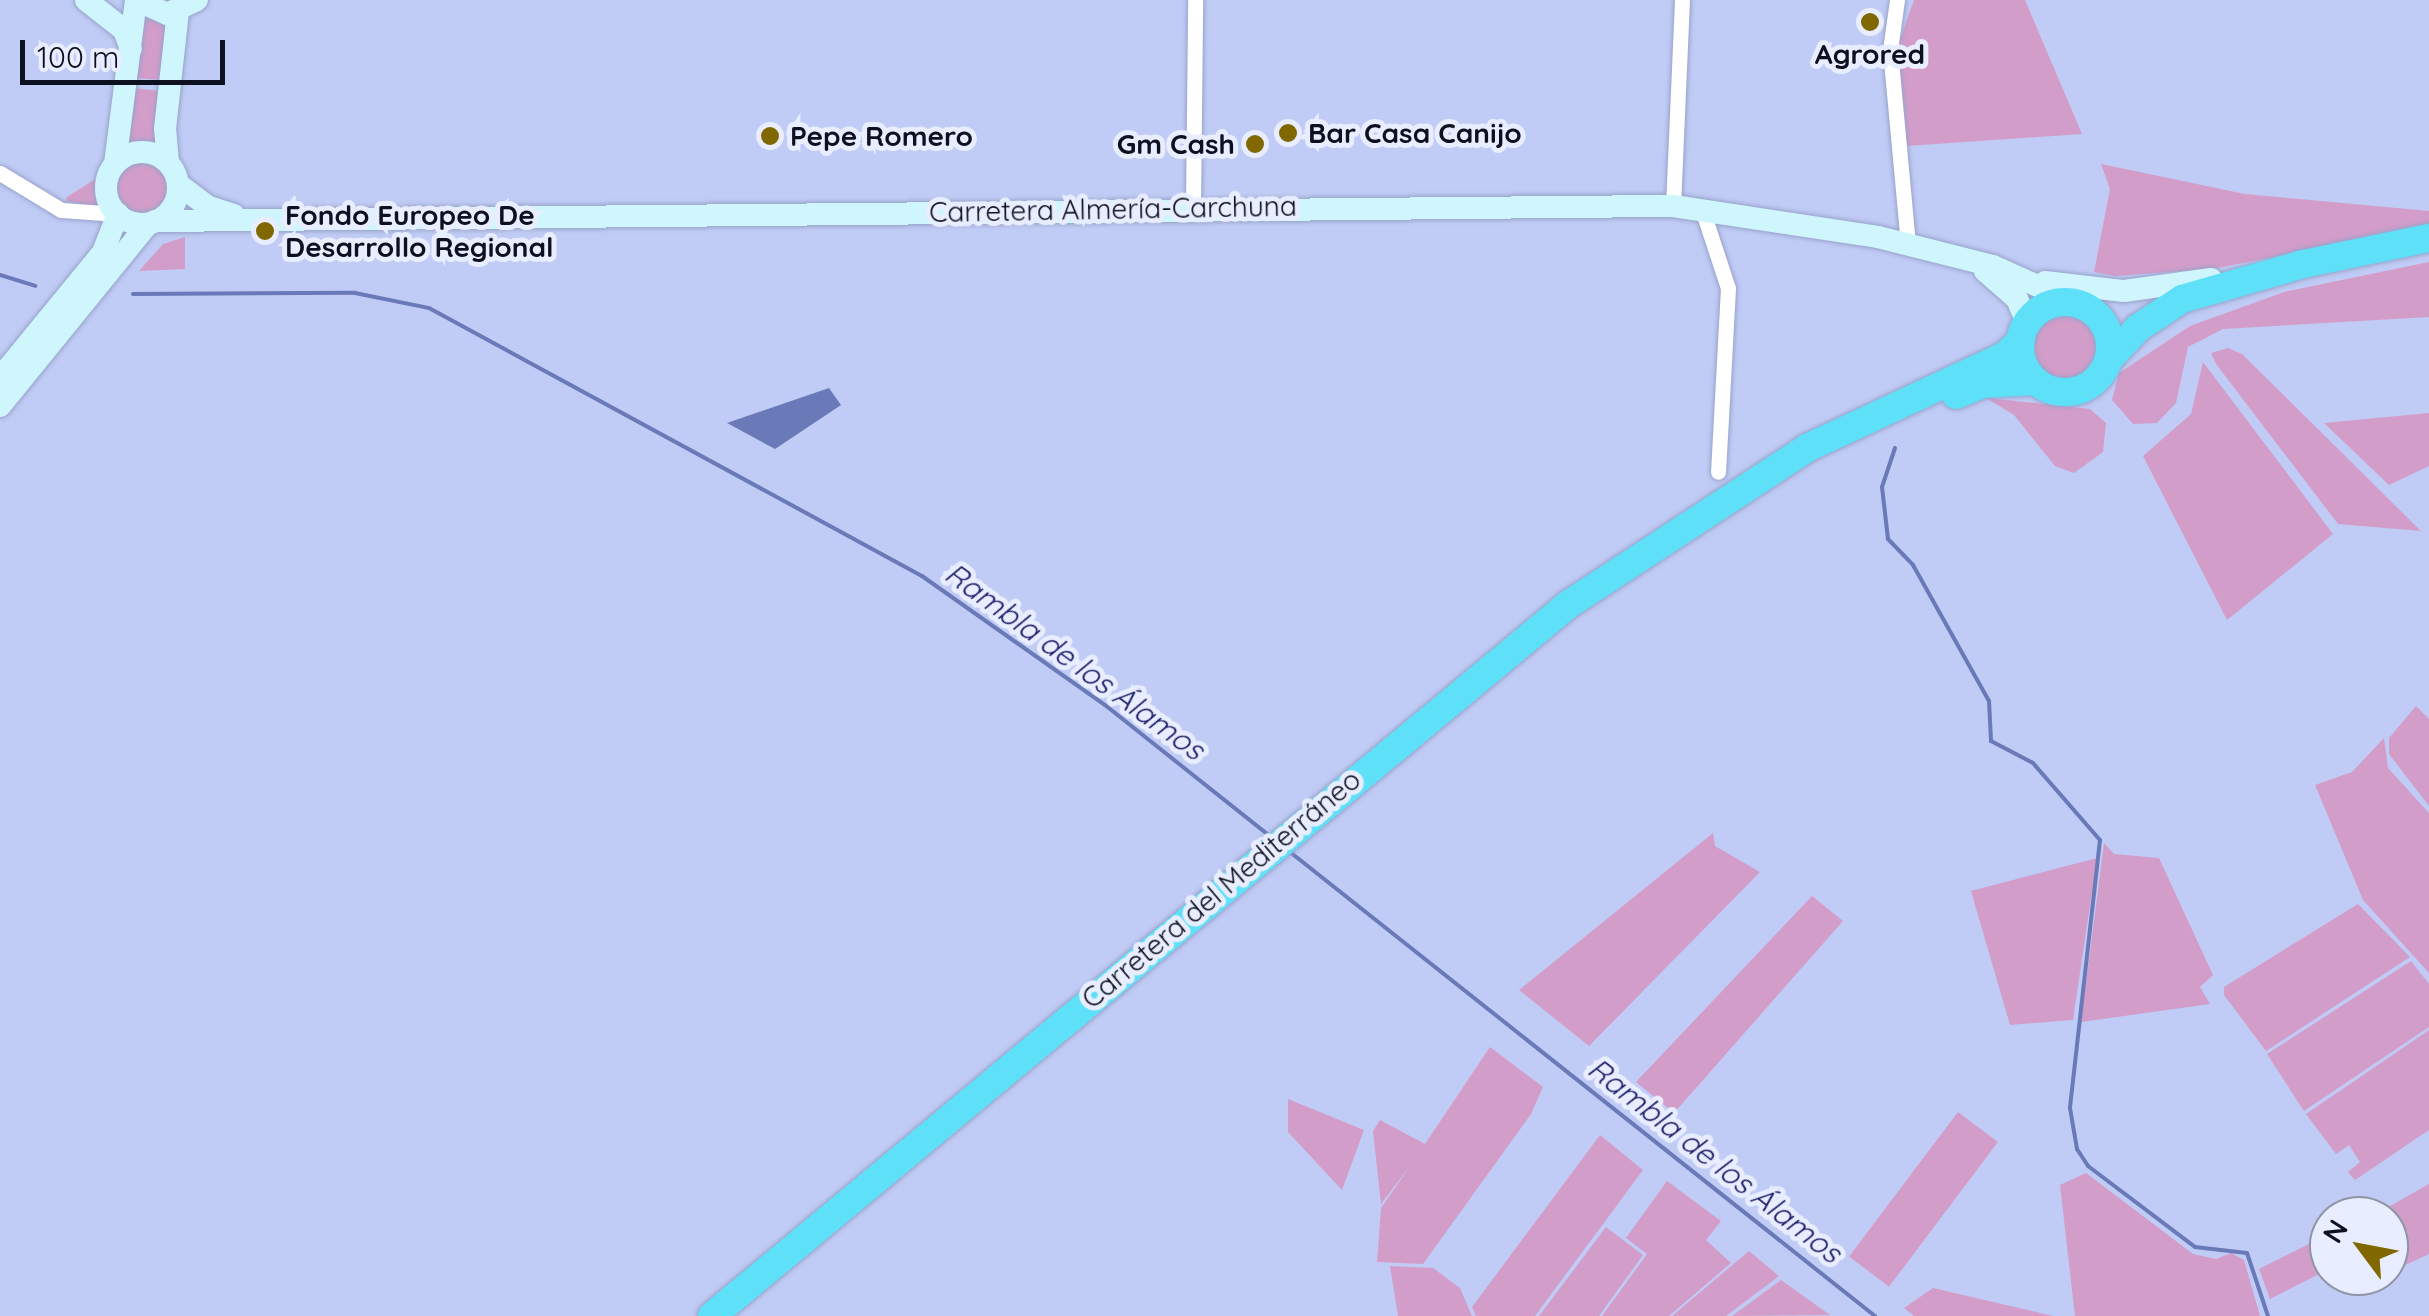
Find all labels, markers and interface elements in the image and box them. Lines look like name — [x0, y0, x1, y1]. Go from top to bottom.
marker: Agrored — [1859, 11, 1881, 33]
scale bar — [25, 20, 230, 82]
place label: Agrored — [1815, 37, 1925, 71]
text: 100 m — [37, 38, 119, 76]
place label: Bar Casa Canijo — [1308, 116, 1522, 150]
place label: Pepe Romero — [790, 119, 973, 153]
marker: Bar Casa Canijo — [1277, 122, 1299, 144]
marker: Pepe Romero — [759, 125, 781, 147]
place label: Gm Cash — [1117, 127, 1235, 161]
marker: Gm Cash — [1244, 133, 1266, 155]
street label: Carretera Almería-Carchuna — [929, 189, 1297, 229]
place label: Fondo Europeo De Desarrollo Regional — [285, 198, 554, 264]
marker: Fondo Europeo De Desarrollo Regional — [254, 220, 276, 242]
water label: Rambla de los Álamos — [938, 555, 1212, 767]
street label: Carretera del Mediterráneo — [1075, 763, 1367, 1015]
water label: Rambla de los Álamos — [1581, 1050, 1849, 1270]
north arrow — [2309, 1196, 2409, 1296]
text: N — [2315, 1213, 2355, 1249]

